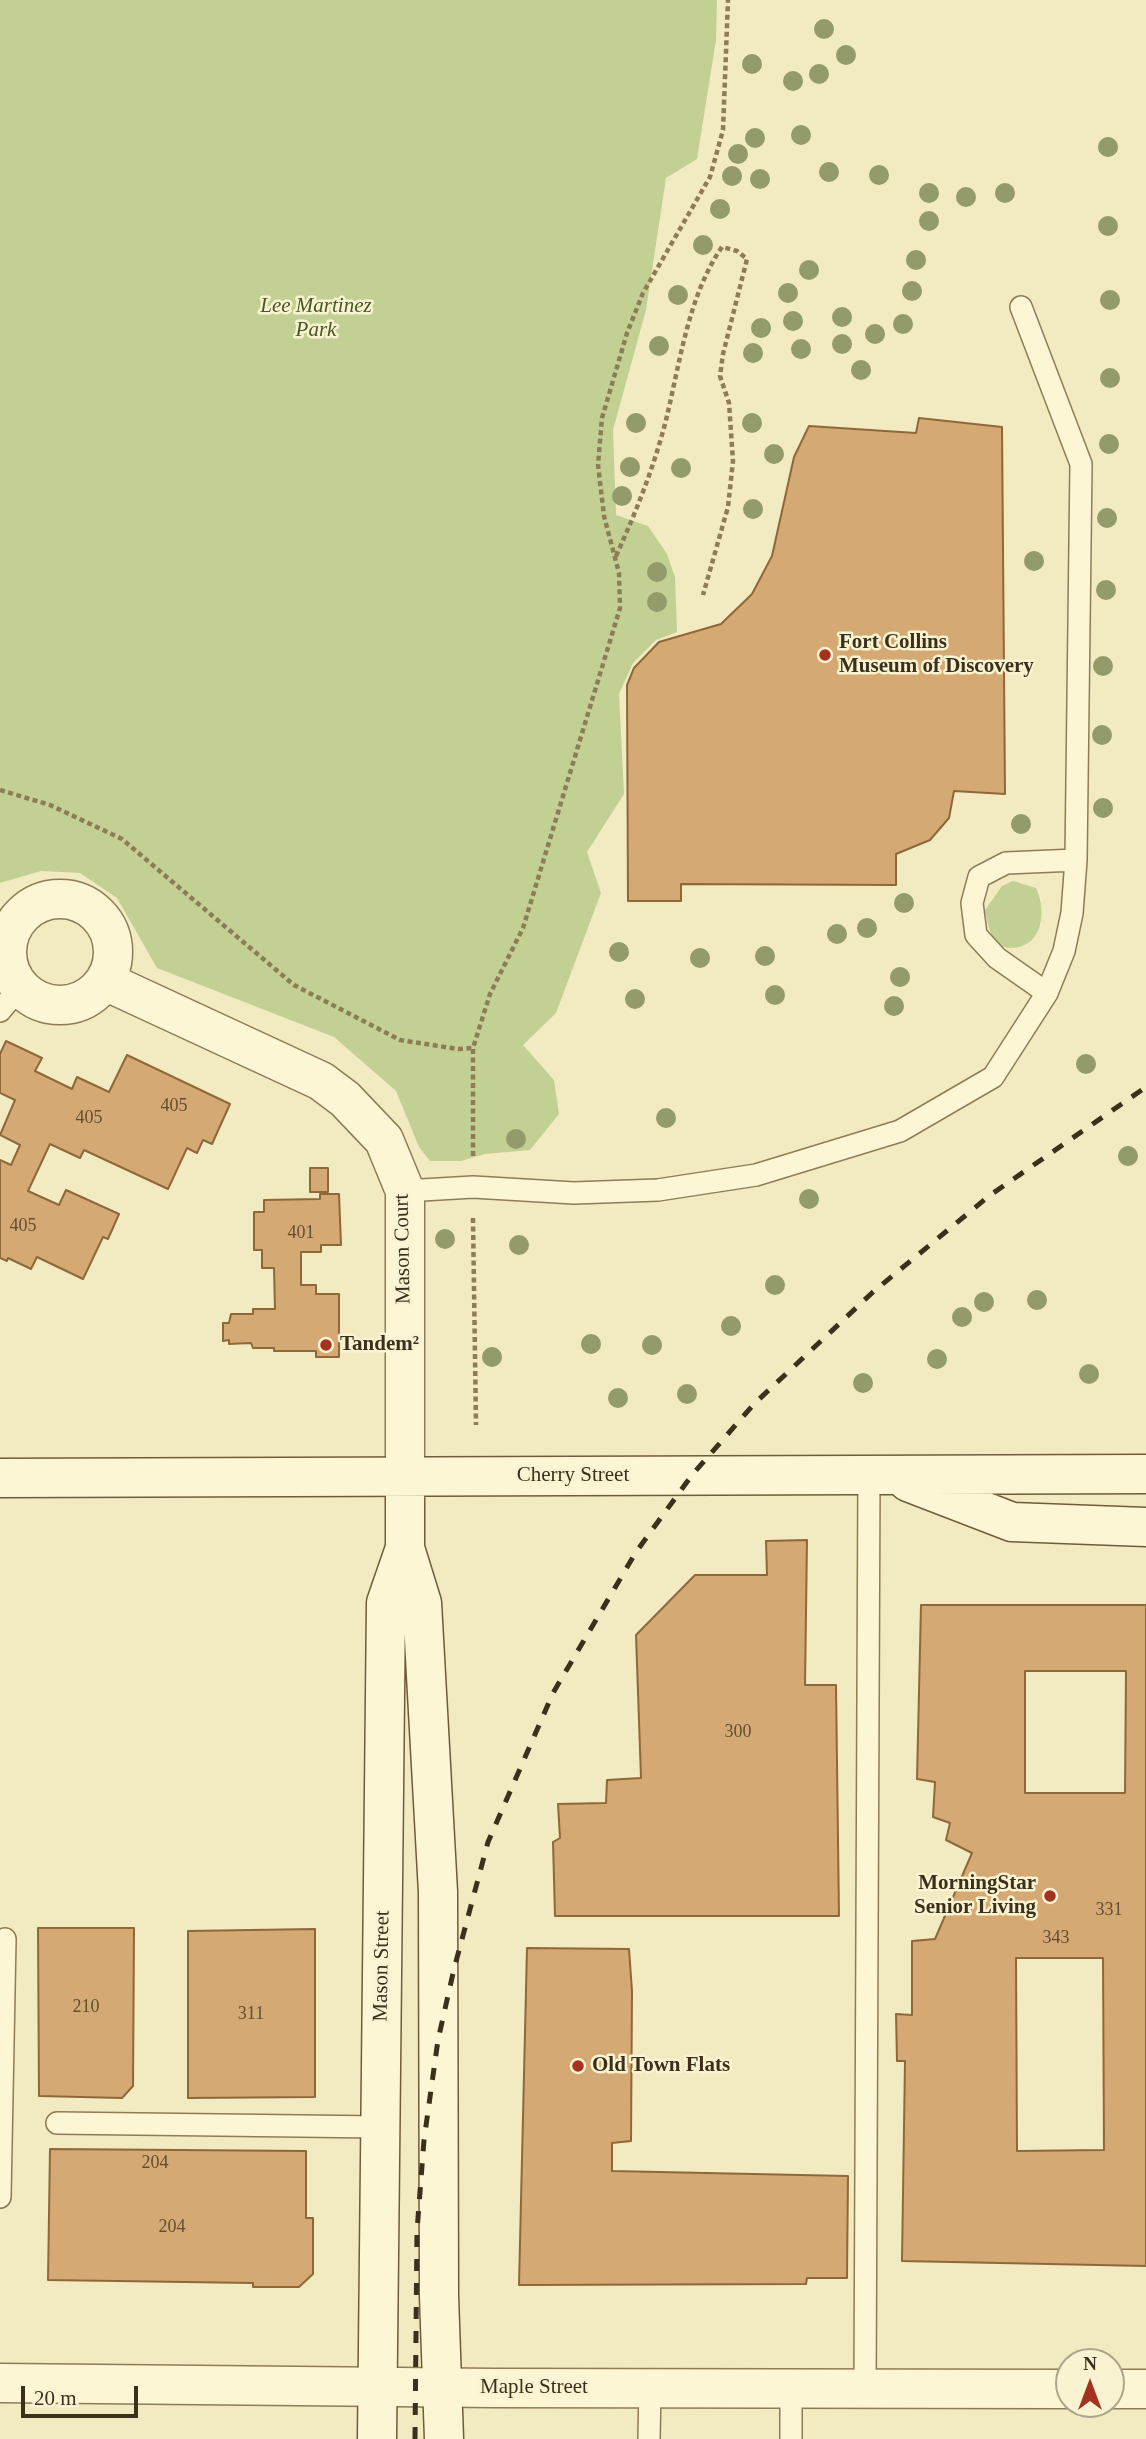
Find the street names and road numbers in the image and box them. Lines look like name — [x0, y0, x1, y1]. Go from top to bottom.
street label: Mason Court — [389, 1194, 417, 1304]
street label: Cherry Street — [517, 1462, 629, 1488]
street label: Mason Street — [368, 1910, 396, 2022]
street label: Maple Street — [480, 2374, 588, 2400]

